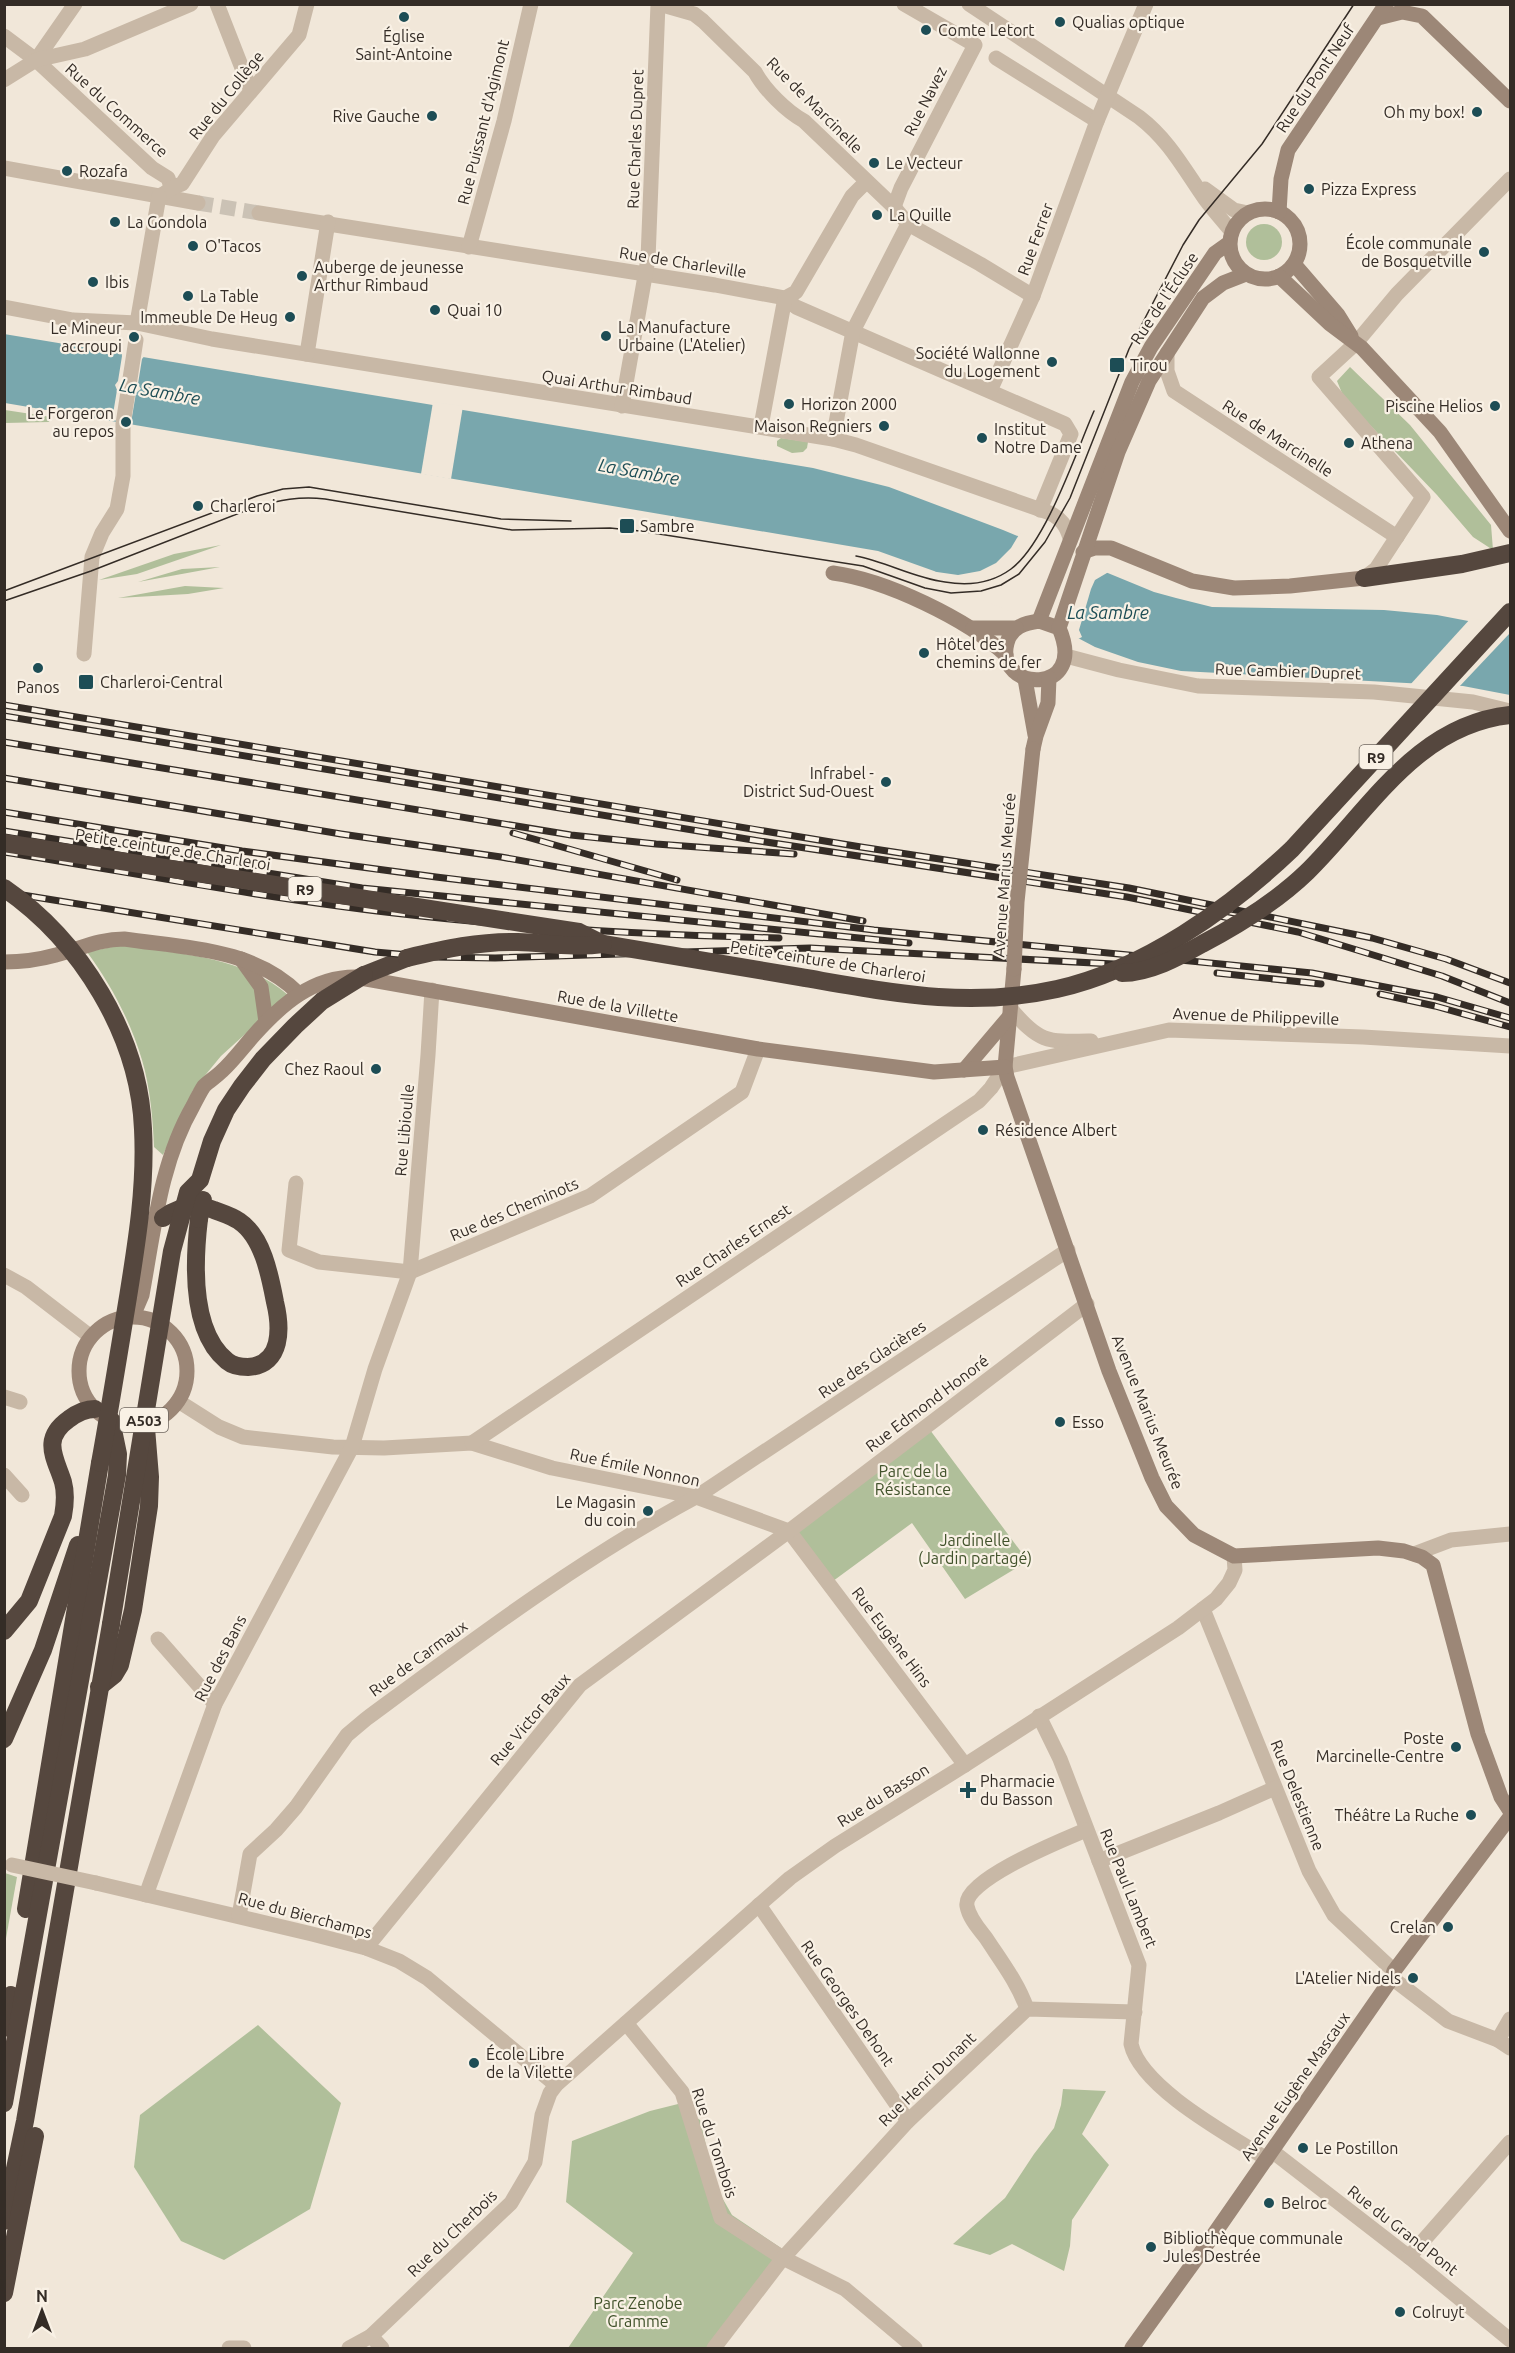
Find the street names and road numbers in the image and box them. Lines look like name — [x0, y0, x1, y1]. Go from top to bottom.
street label: Rue du Pont Neuf — [1272, 20, 1358, 136]
street label: Rue Puissant d'Agimont — [454, 37, 512, 206]
street label: Rue du Collège — [185, 47, 267, 143]
street label: Rue de Marcinelle — [763, 53, 867, 157]
street label: Rue du Commerce — [62, 59, 172, 161]
street label: Rue Navez — [900, 63, 950, 139]
street label: Rue Charles Dupret — [624, 68, 646, 209]
street label: Rue Ferrer — [1014, 200, 1056, 278]
street label: Rue de Charleville — [618, 243, 748, 281]
street label: Rue de l'Écluse — [1125, 247, 1201, 347]
street label: Quai Arthur Rimbaud — [541, 366, 693, 408]
street label: Rue de Marcinelle — [1219, 396, 1337, 480]
street label: Rue Cambier Dupret — [1215, 659, 1362, 683]
road number: R9 — [1360, 745, 1392, 769]
street label: Avenue Marius Meurée — [989, 792, 1019, 958]
street label: Petite ceinture de Charleroi — [74, 825, 272, 873]
road number: R9 — [288, 877, 322, 901]
street label: Petite ceinture de Charleroi — [729, 937, 927, 985]
street label: Rue de la Villette — [556, 986, 680, 1026]
street label: Avenue de Philippeville — [1172, 1004, 1340, 1028]
street label: Rue Libioulle — [391, 1083, 417, 1177]
street label: Rue des Cheminots — [447, 1174, 581, 1244]
street label: Rue Charles Ernest — [672, 1199, 794, 1290]
street label: Rue des Glacières — [815, 1316, 929, 1402]
street label: Avenue Marius Meurée — [1109, 1332, 1187, 1492]
street label: Rue Edmond Honoré — [862, 1351, 992, 1455]
road number: A503 — [120, 1408, 168, 1432]
street label: Rue Émile Nonnon — [568, 1442, 702, 1490]
street label: Rue Eugène Hins — [849, 1584, 935, 1691]
street label: Rue des Bans — [190, 1612, 250, 1704]
street label: Rue de Carmaux — [365, 1616, 471, 1700]
street label: Rue Victor Baux — [486, 1669, 574, 1769]
street label: Rue Delestienne — [1268, 1737, 1328, 1853]
street label: Rue du Basson — [834, 1760, 932, 1830]
street label: Rue Paul Lambert — [1097, 1826, 1161, 1951]
street label: Rue du Bierchamps — [236, 1888, 374, 1942]
street label: Rue Georges Dehont — [798, 1937, 899, 2070]
street label: Avenue Eugène Mascaux — [1237, 2008, 1353, 2164]
street label: Rue Henri Dunant — [875, 2028, 980, 2130]
street label: Rue du Tombois — [689, 2086, 741, 2200]
street label: Rue du Grand Pont — [1344, 2181, 1462, 2279]
street label: Rue du Cherbois — [404, 2186, 500, 2280]

